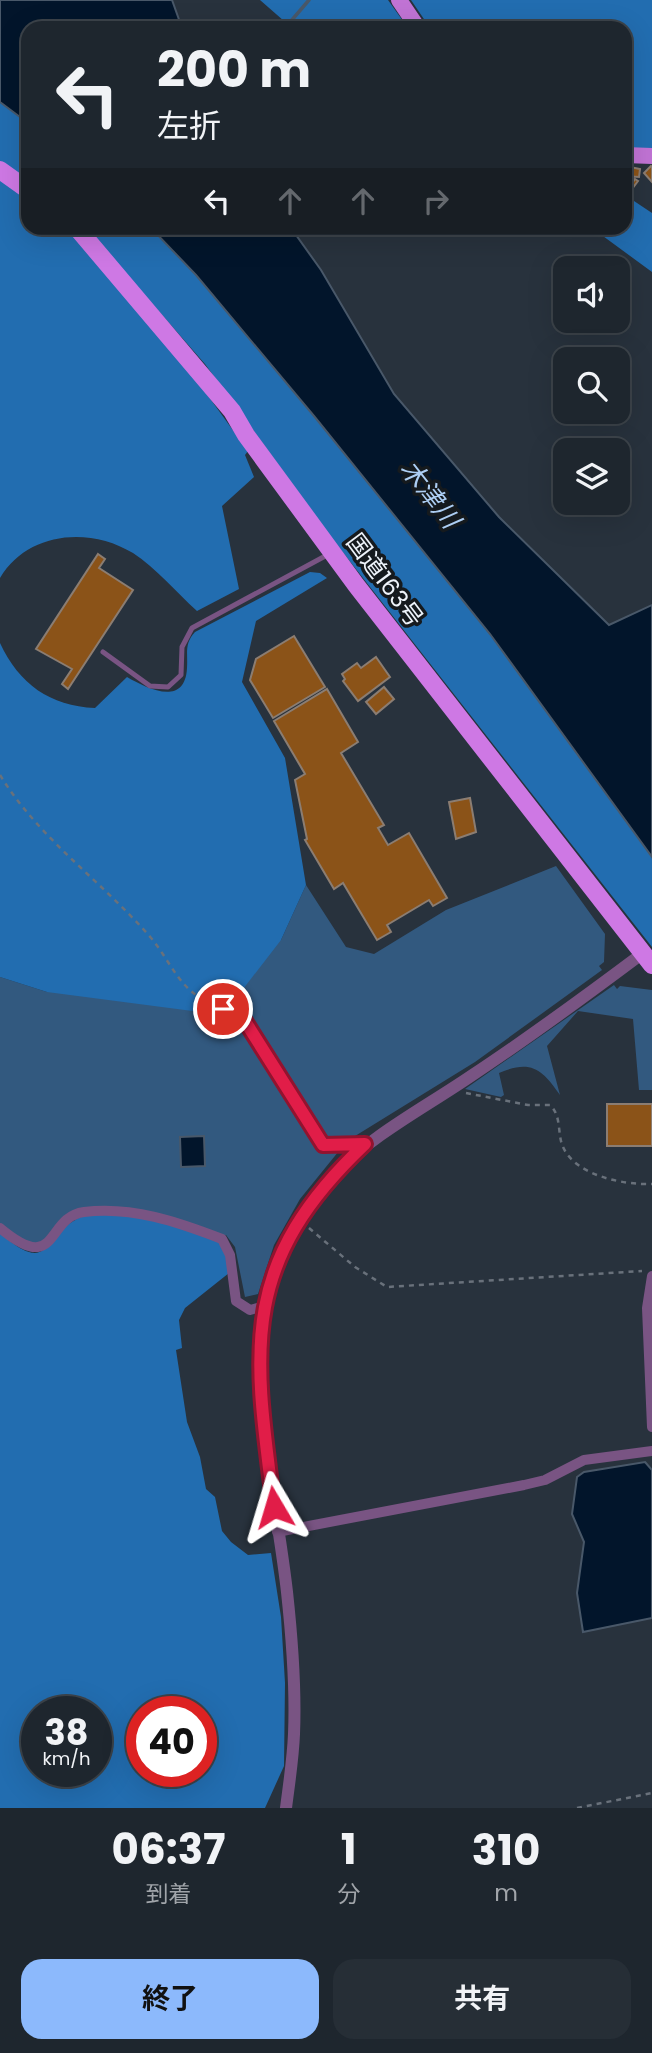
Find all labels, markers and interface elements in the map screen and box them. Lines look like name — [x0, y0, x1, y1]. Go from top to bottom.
text: 200 m — [157, 36, 311, 104]
icon: left — [42, 49, 133, 140]
text: 左折 — [157, 103, 221, 148]
icon: left — [198, 182, 236, 220]
icon: ahead — [271, 182, 309, 220]
icon: ahead — [344, 182, 382, 220]
icon: right — [417, 182, 455, 220]
map controls — [553, 256, 630, 515]
button: sound — [553, 256, 630, 333]
button: search — [553, 347, 630, 424]
button: layers — [553, 438, 630, 515]
water label: 木津川 — [392, 452, 470, 538]
street label: 国道163号 — [339, 527, 431, 633]
pin — [193, 979, 253, 1039]
icon: arrive — [204, 990, 242, 1028]
position arrow — [237, 1470, 311, 1544]
speed limit sign: 40 — [126, 1696, 217, 1787]
text: 38 — [45, 1708, 88, 1757]
text: km/h — [43, 1746, 90, 1771]
text: 06:37 — [112, 1820, 226, 1879]
text: 1 — [341, 1820, 357, 1879]
text: 310 — [472, 1821, 540, 1880]
text: m — [494, 1877, 518, 1909]
text: 到着 — [146, 1878, 192, 1910]
text: 分 — [337, 1878, 360, 1910]
button: 終了 — [21, 1959, 319, 2039]
button: 共有 — [333, 1959, 631, 2039]

